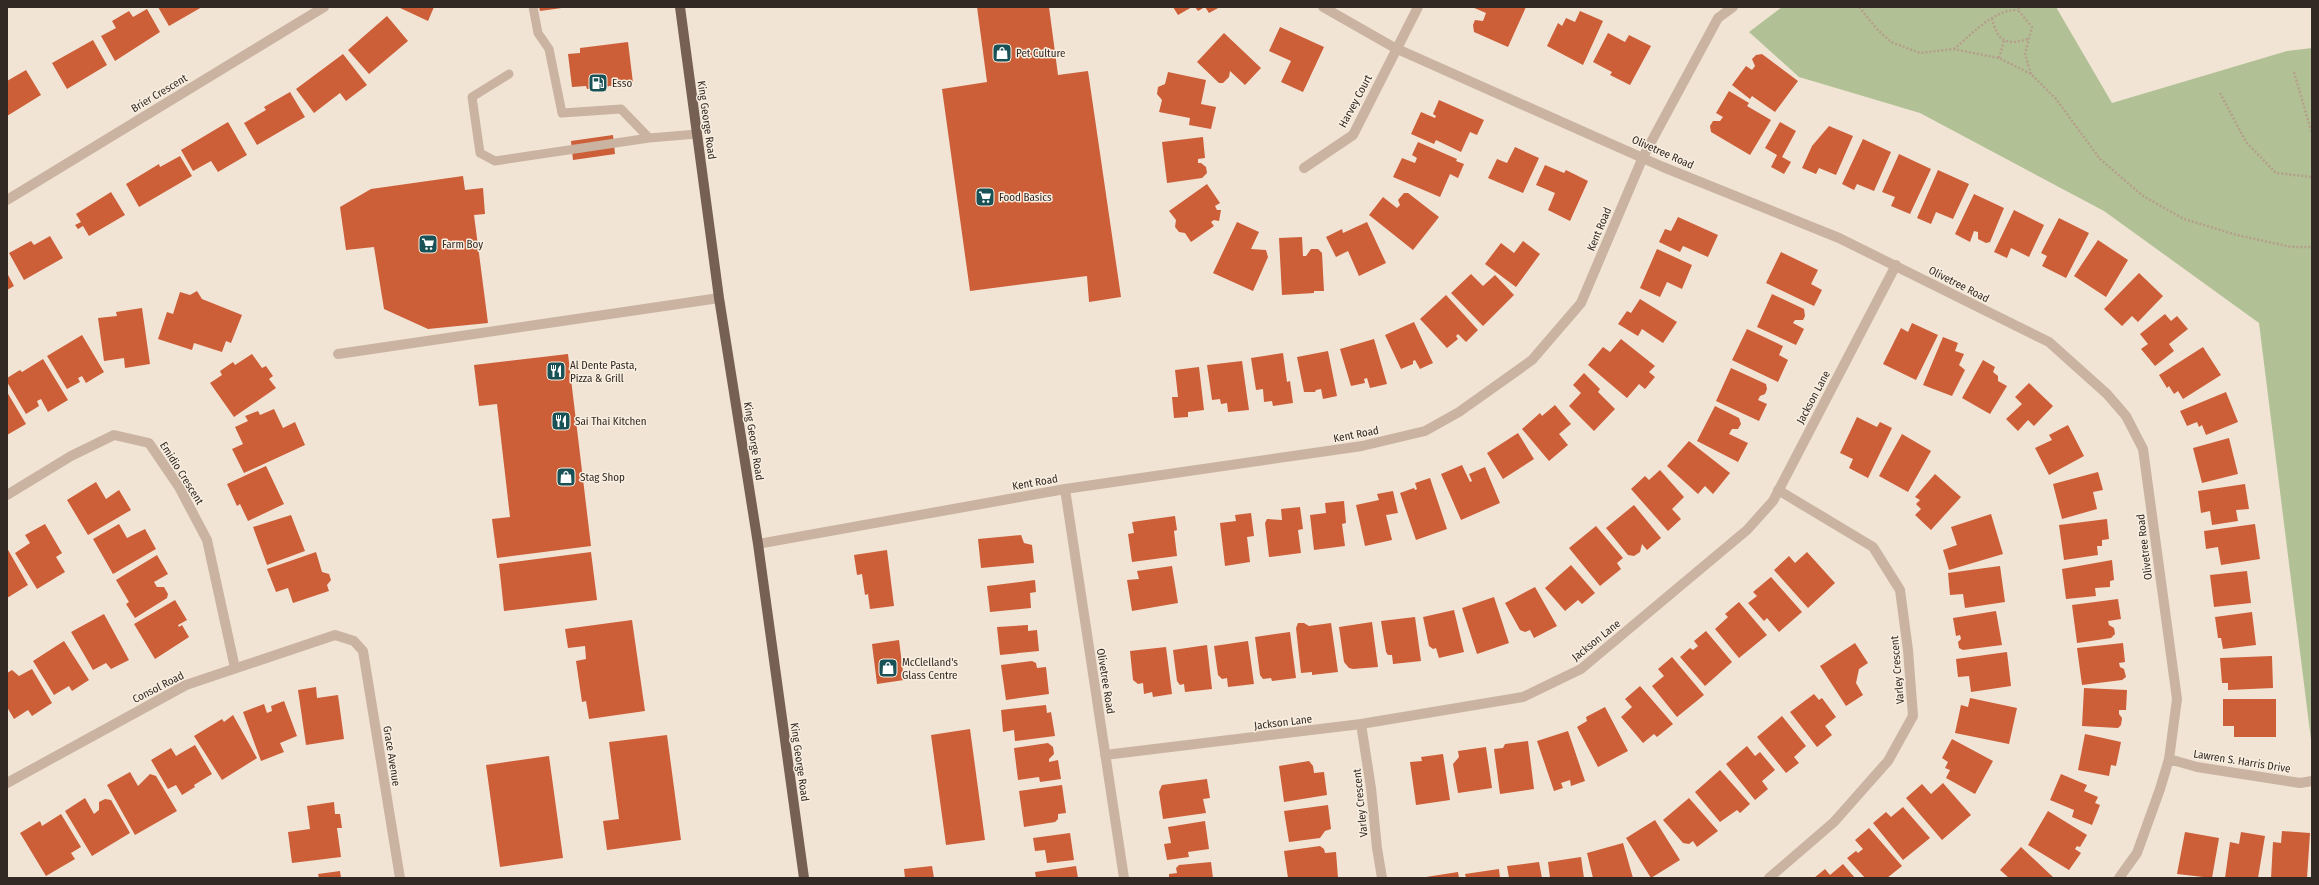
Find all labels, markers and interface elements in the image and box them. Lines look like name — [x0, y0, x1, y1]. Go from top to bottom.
shop icon: Pet Culture — [991, 42, 1013, 64]
place label: Pet Culture — [1016, 47, 1065, 60]
street label: Brier Crescent — [129, 71, 190, 115]
fuel station icon: Esso — [587, 72, 609, 94]
street label: Harvey Court — [1336, 72, 1375, 130]
place label: Esso — [612, 77, 632, 90]
street label: King George Road — [695, 80, 718, 160]
street label: Olivetree Road — [1630, 133, 1696, 172]
supermarket icon: Food Basics — [974, 186, 996, 208]
place label: Food Basics — [999, 191, 1052, 204]
street label: Kent Road — [1585, 206, 1614, 253]
supermarket icon: Farm Boy — [417, 233, 439, 255]
place label: Farm Boy — [442, 238, 483, 251]
street label: Olivetree Road — [1926, 264, 1991, 305]
place label: Al Dente Pasta, Pizza & Grill — [570, 359, 637, 385]
restaurant icon: Al Dente Pasta, Pizza & Grill — [545, 360, 567, 382]
street label: Jackson Lane — [1794, 368, 1833, 426]
street label: King George Road — [741, 401, 766, 481]
restaurant icon: Sai Thai Kitchen — [550, 410, 572, 432]
place label: Sai Thai Kitchen — [575, 415, 647, 428]
street label: Kent Road — [1332, 424, 1380, 445]
street label: Emidio Crescent — [157, 439, 206, 507]
shop icon: Stag Shop — [555, 466, 577, 488]
place label: Stag Shop — [580, 471, 625, 484]
street label: Kent Road — [1011, 472, 1059, 493]
street label: Olivetree Road — [2134, 513, 2155, 581]
street label: Jackson Lane — [1570, 617, 1623, 664]
street label: Varley Crescent — [1888, 635, 1907, 705]
street label: Olivetree Road — [1094, 647, 1117, 715]
place label: McClelland's Glass Centre — [902, 656, 958, 682]
shop icon: McClelland's Glass Centre — [877, 657, 899, 679]
street label: Consol Road — [130, 669, 186, 706]
street label: Jackson Lane — [1253, 712, 1313, 733]
street label: King George Road — [788, 722, 811, 802]
street label: Grace Avenue — [380, 725, 403, 787]
street label: Lawren S. Harris Drive — [2192, 747, 2291, 776]
street label: Varley Crescent — [1350, 768, 1371, 838]

